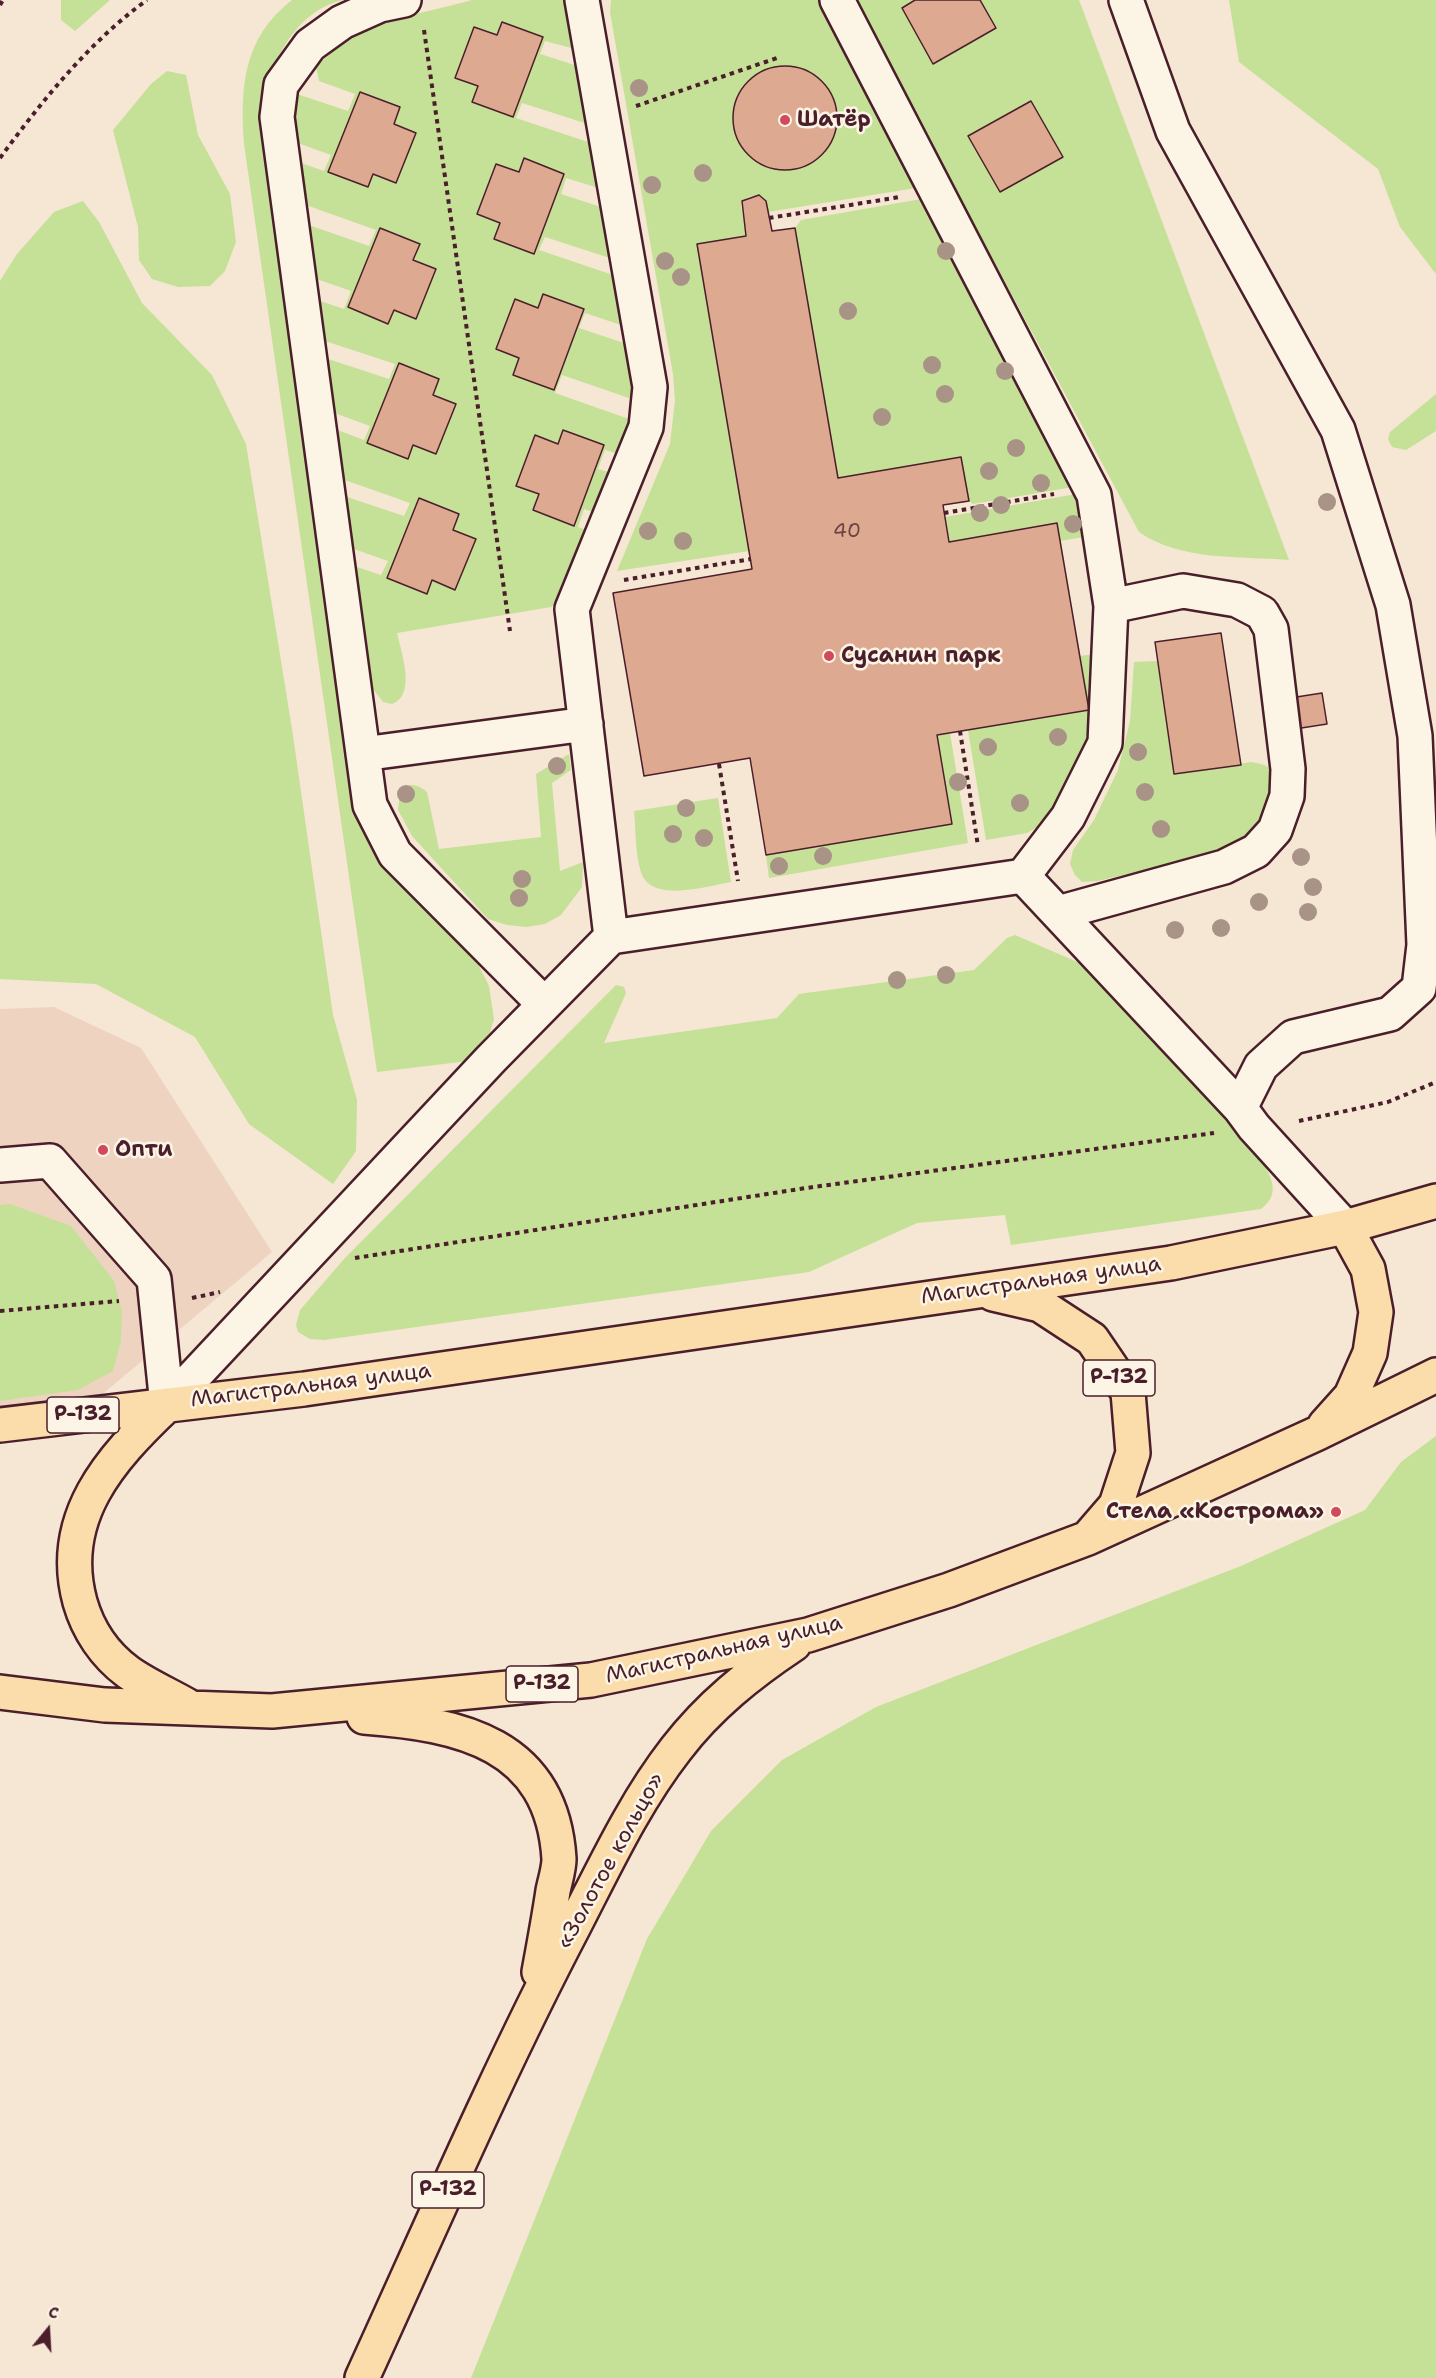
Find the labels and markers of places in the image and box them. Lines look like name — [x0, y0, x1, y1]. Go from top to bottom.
place label: Шатёр — [797, 107, 871, 133]
marker: Шатёр — [778, 113, 792, 127]
place label: Сусанин парк — [841, 643, 1001, 669]
marker: Сусанин парк — [822, 649, 836, 663]
place label: Опти — [115, 1137, 173, 1163]
marker: Опти — [96, 1143, 110, 1157]
place label: Стела «Кострома» — [1106, 1499, 1324, 1525]
marker: Стела «Кострома» — [1329, 1505, 1343, 1519]

